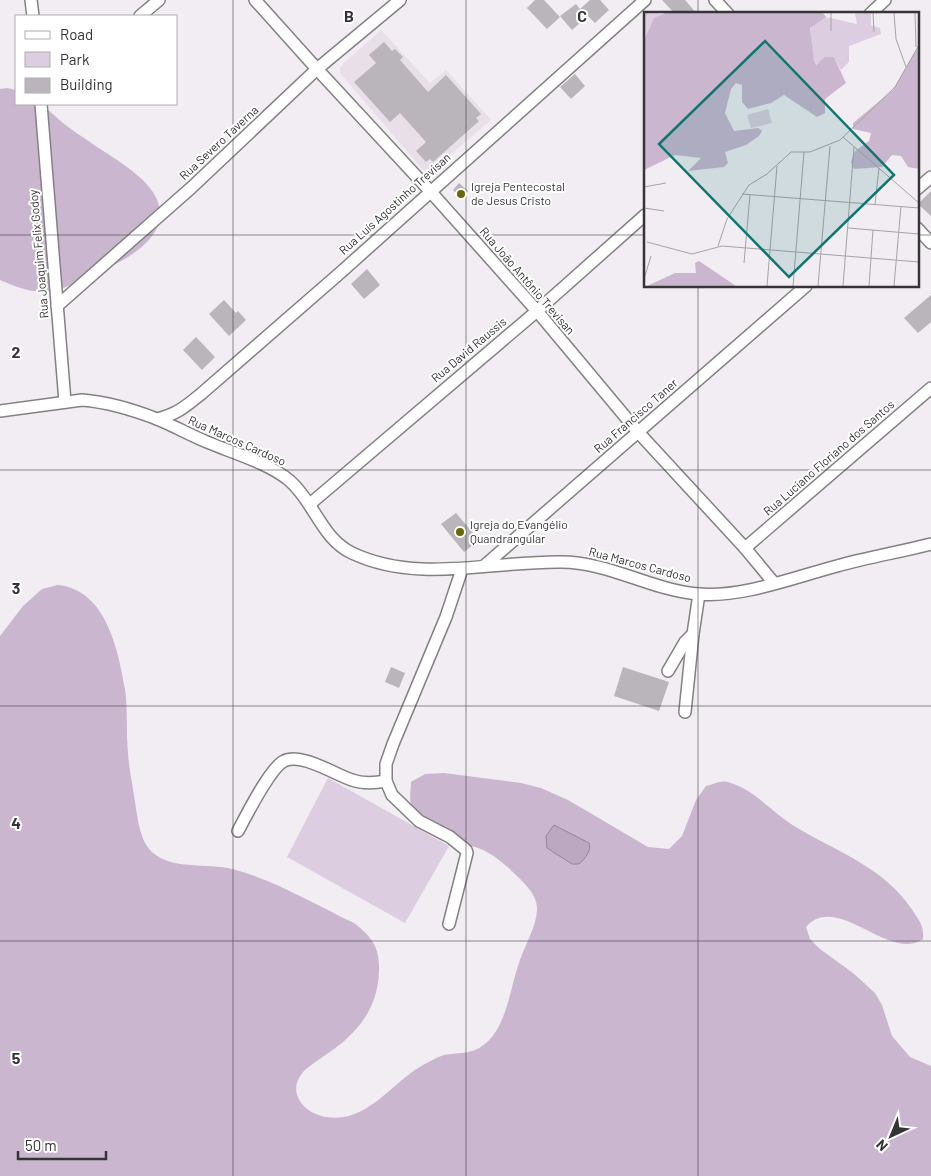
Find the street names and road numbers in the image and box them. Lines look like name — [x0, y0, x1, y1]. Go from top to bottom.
street label: Rua Severo Taverna — [176, 102, 260, 182]
street label: Rua Luís Agostinho Trevisan — [336, 150, 453, 257]
street label: Rua Joaquim Felix Godoy — [25, 189, 51, 319]
street label: Rua João Antônio Trevisan — [477, 224, 578, 337]
street label: Rua David Raussis — [428, 314, 509, 385]
street label: Rua Francisco Taner — [591, 375, 680, 455]
street label: Rua Luciano Floriano dos Santos — [760, 396, 897, 518]
street label: Rua Marcos Cardoso — [186, 412, 288, 468]
street label: Rua Marcos Cardoso — [588, 544, 693, 584]

